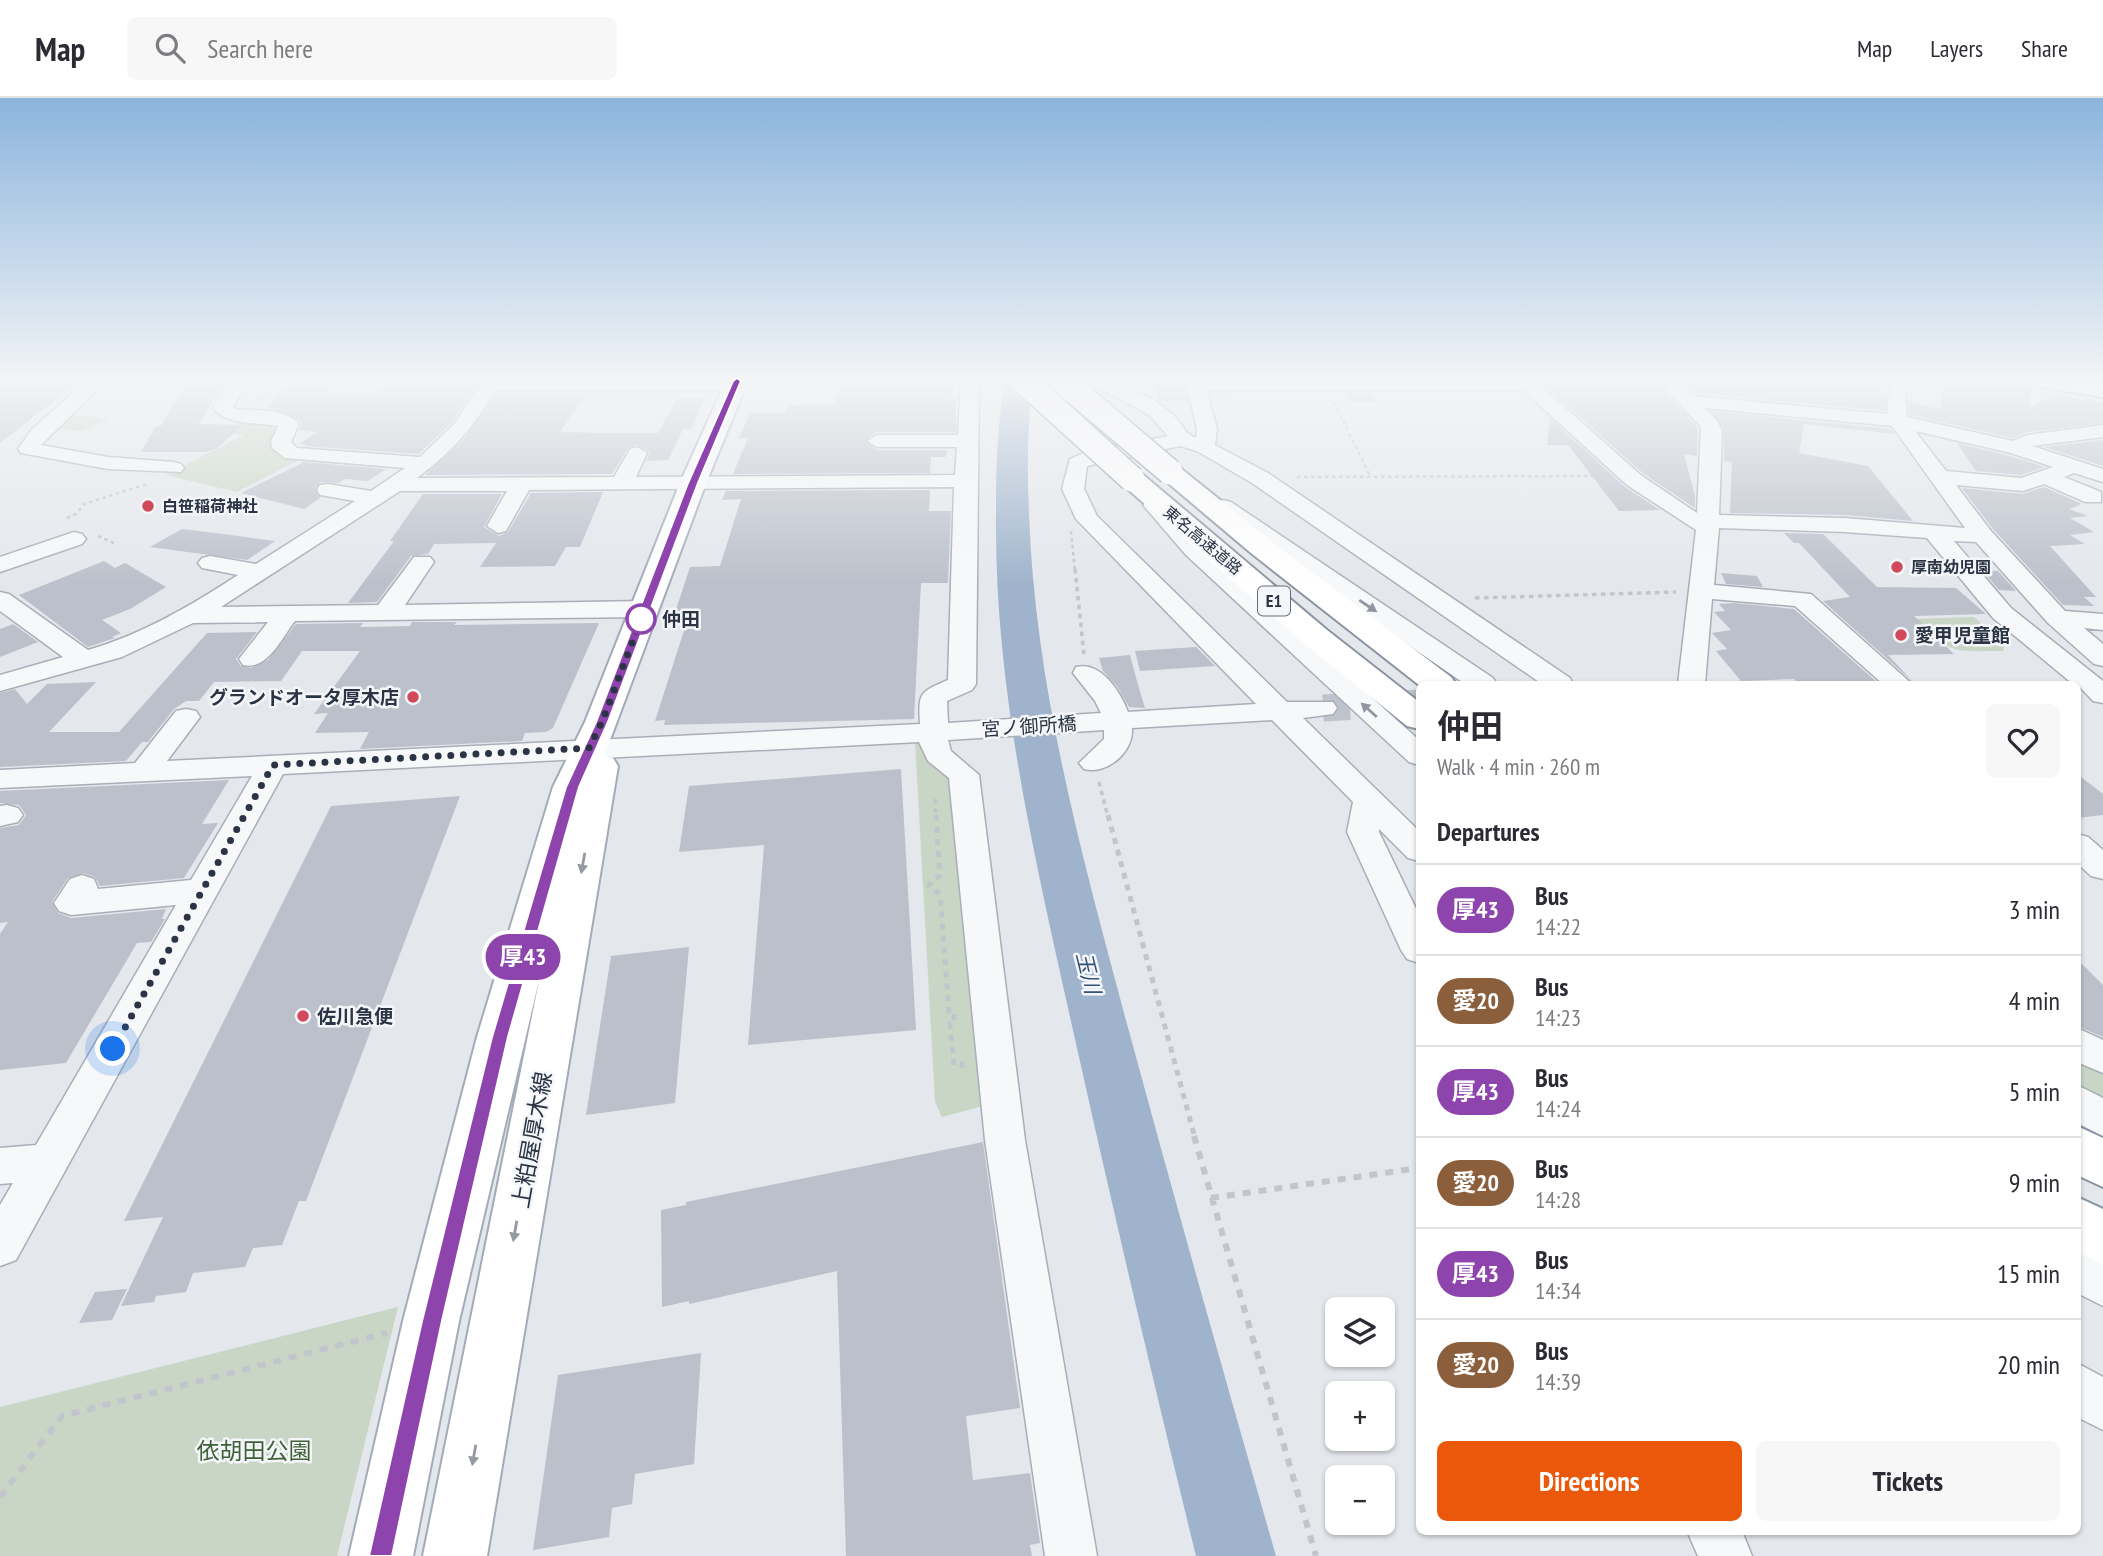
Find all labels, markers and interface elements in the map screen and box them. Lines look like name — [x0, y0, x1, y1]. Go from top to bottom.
search box — [127, 17, 617, 80]
text: Map — [35, 27, 85, 70]
icon: search — [151, 29, 189, 67]
text: Search here — [207, 32, 313, 65]
text: Map — [1857, 33, 1892, 64]
text: Layers — [1930, 33, 1983, 64]
text: Share — [2021, 33, 2068, 64]
place label: 白笹稲荷神社 — [162, 496, 258, 516]
marker: 白笹稲荷神社 — [140, 498, 156, 514]
street label: 東名高速道路 — [1160, 501, 1246, 579]
place label: 厚南幼児園 — [1911, 557, 1991, 577]
marker: 厚南幼児園 — [1889, 559, 1905, 575]
road number: E1 — [1258, 587, 1290, 616]
one-way arrow — [1359, 599, 1377, 613]
marker: 仲田 — [626, 604, 656, 634]
place label: 仲田 — [662, 607, 700, 631]
place label: 愛甲児童館 — [1915, 623, 2010, 647]
marker: 愛甲児童館 — [1893, 627, 1909, 643]
place label: グランドオータ厚木店 — [209, 685, 399, 709]
marker: グランドオータ厚木店 — [405, 689, 421, 705]
one-way arrow — [1361, 703, 1378, 719]
text: 仲田 — [1437, 704, 1503, 747]
button: heart — [1986, 704, 2060, 778]
street label: 宮ノ御所橋 — [981, 711, 1077, 741]
text: Walk · 4 min · 260 m — [1437, 752, 1600, 781]
text: Departures — [1437, 815, 1540, 848]
one-way arrow — [578, 852, 589, 874]
text: Bus — [1535, 879, 1568, 912]
text: 3 min — [2009, 893, 2060, 926]
text: 厚43 — [1452, 894, 1499, 925]
text: 14:22 — [1535, 912, 1581, 941]
line badge: 厚43 — [483, 934, 563, 980]
text: 厚43 — [500, 941, 546, 972]
water label: 玉川 — [1070, 949, 1107, 998]
text: Bus — [1535, 970, 1568, 1003]
text: 4 min — [2009, 984, 2060, 1017]
text: 愛20 — [1452, 985, 1499, 1016]
text: 14:23 — [1535, 1003, 1581, 1032]
place label: 佐川急便 — [317, 1004, 393, 1028]
marker: 佐川急便 — [295, 1008, 311, 1024]
your location — [95, 1031, 130, 1066]
text: Bus — [1535, 1061, 1568, 1094]
street label: 上粕屋厚木線 — [505, 1069, 558, 1210]
text: 5 min — [2009, 1075, 2060, 1108]
text: 厚43 — [1452, 1076, 1499, 1107]
text: 14:24 — [1535, 1094, 1581, 1123]
text: Bus — [1535, 1152, 1568, 1185]
text: 9 min — [2009, 1166, 2060, 1199]
text: 愛20 — [1452, 1167, 1499, 1198]
text: 14:28 — [1535, 1185, 1581, 1214]
one-way arrow — [510, 1220, 521, 1242]
text: Bus — [1535, 1243, 1568, 1276]
text: 15 min — [1997, 1257, 2060, 1290]
text: 厚43 — [1452, 1258, 1499, 1289]
text: 14:34 — [1535, 1276, 1581, 1305]
map controls — [1325, 1297, 1395, 1535]
button: layers — [1325, 1297, 1395, 1367]
text: Bus — [1535, 1334, 1568, 1367]
text: 20 min — [1997, 1348, 2060, 1381]
text: 愛20 — [1452, 1349, 1499, 1380]
text: 14:39 — [1535, 1367, 1581, 1396]
button: + — [1325, 1381, 1395, 1451]
park label: 依胡田公園 — [197, 1436, 312, 1465]
button: Directions — [1437, 1441, 1742, 1521]
button: Tickets — [1756, 1441, 2060, 1521]
one-way arrow — [468, 1444, 479, 1466]
button: − — [1325, 1465, 1395, 1535]

